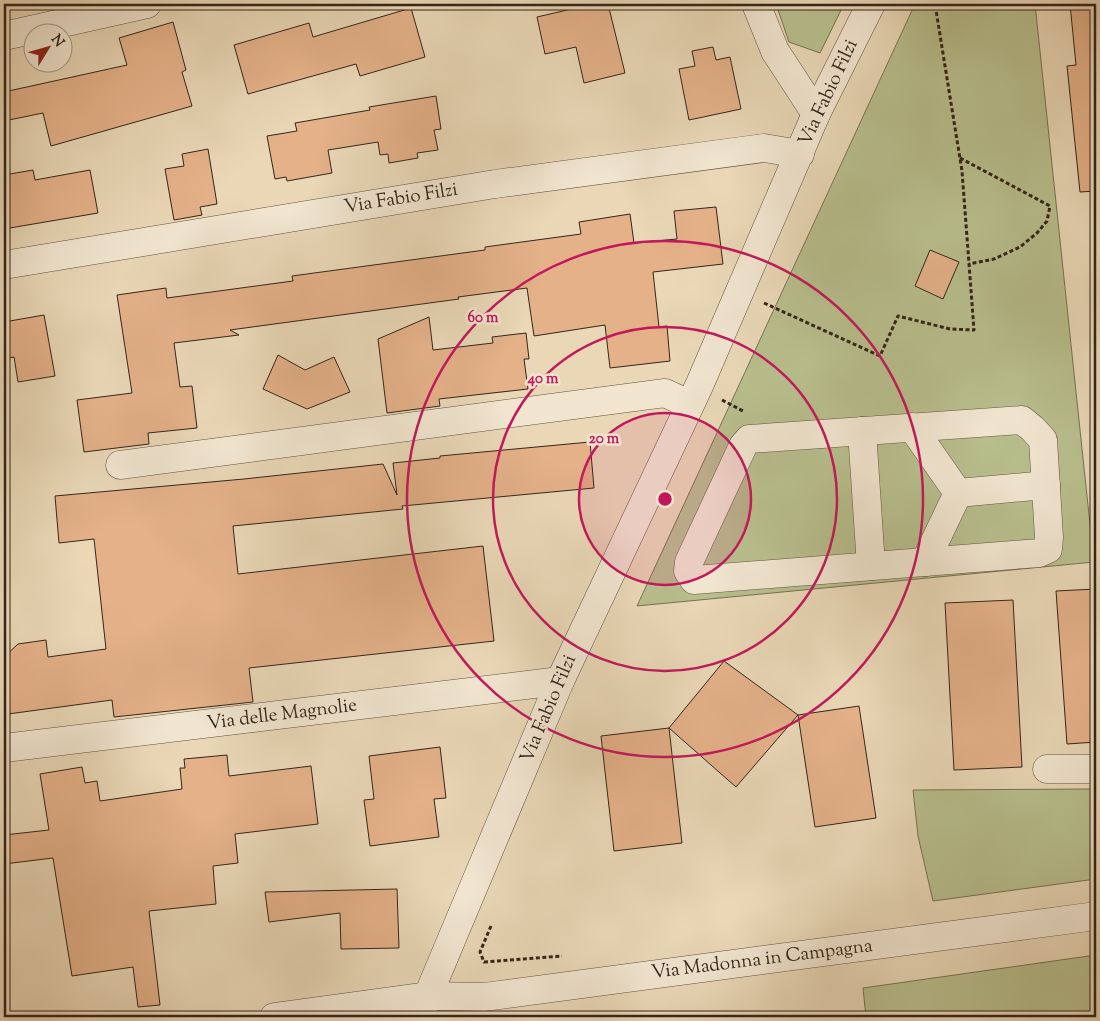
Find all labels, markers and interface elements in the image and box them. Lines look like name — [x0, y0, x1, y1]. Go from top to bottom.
north arrow — [22, 22, 72, 72]
text: N — [45, 31, 68, 52]
street label: Via Fabio Filzi — [792, 35, 866, 151]
street label: Via Fabio Filzi — [342, 177, 460, 221]
text: 60 m — [468, 308, 499, 329]
text: 40 m — [527, 369, 559, 390]
text: 20 m — [589, 429, 620, 450]
centre of rings — [656, 490, 674, 508]
street label: Via Fabio Filzi — [514, 651, 584, 767]
street label: Via delle Magnolie — [205, 692, 359, 738]
street label: Via Madonna in Campagna — [650, 933, 874, 987]

